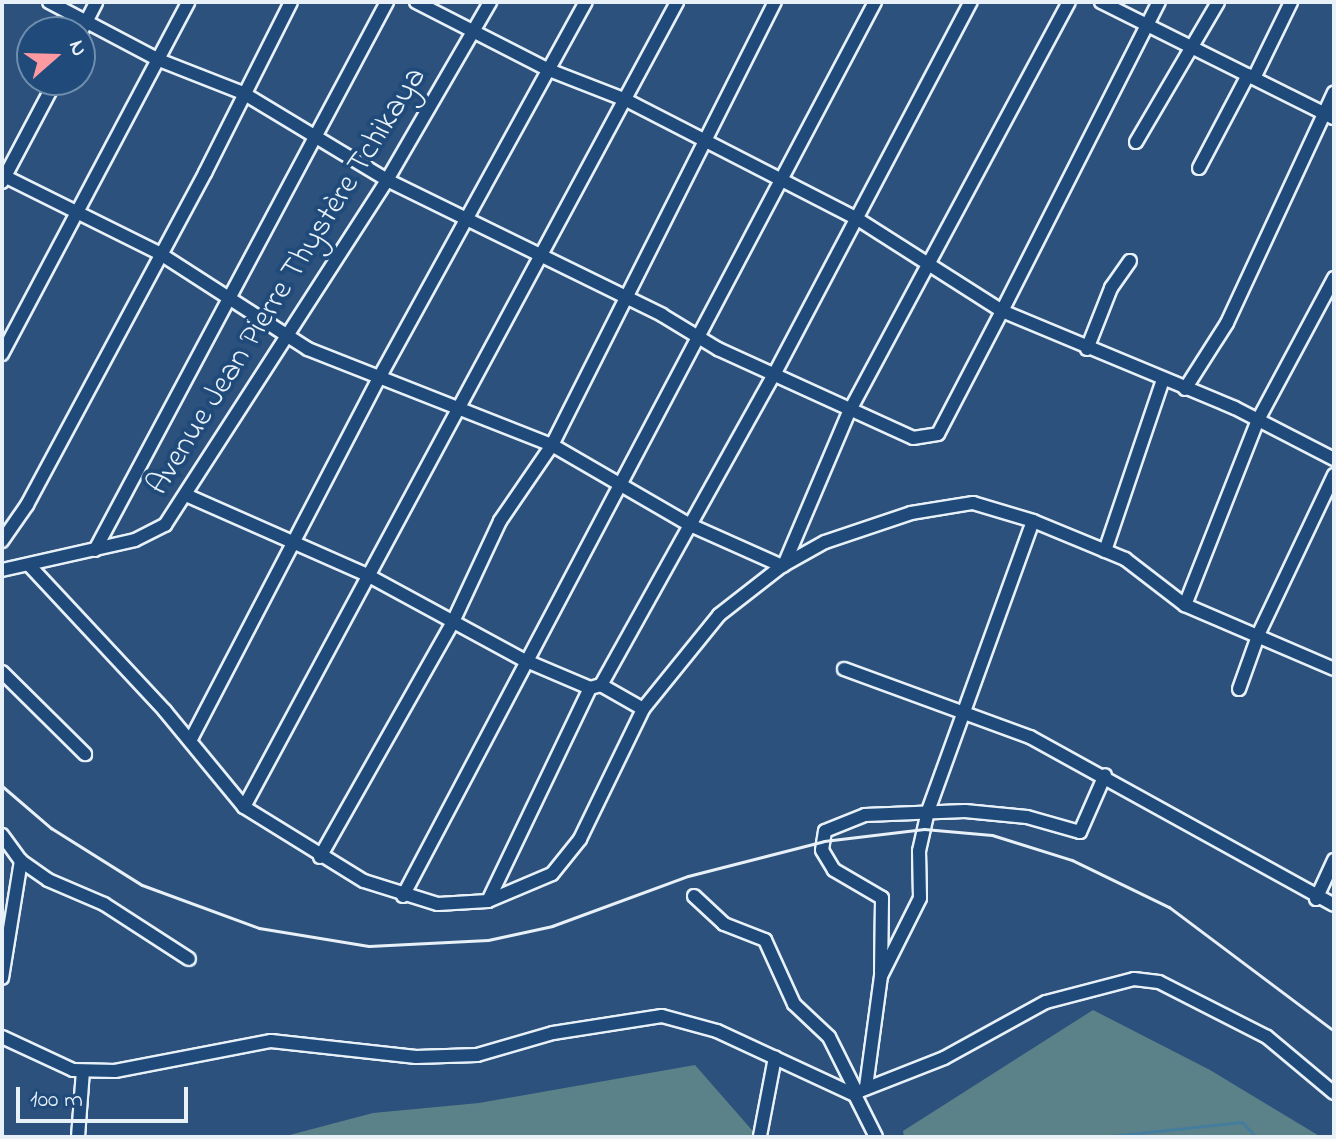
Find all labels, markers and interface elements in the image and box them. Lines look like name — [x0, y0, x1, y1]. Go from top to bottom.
north arrow — [16, 16, 96, 96]
text: N — [59, 36, 94, 61]
street label: Avenue Jean Pierre Thystère Tchikaya — [140, 61, 436, 503]
scale bar — [20, 1071, 192, 1121]
text: 100 m — [30, 1083, 83, 1118]

